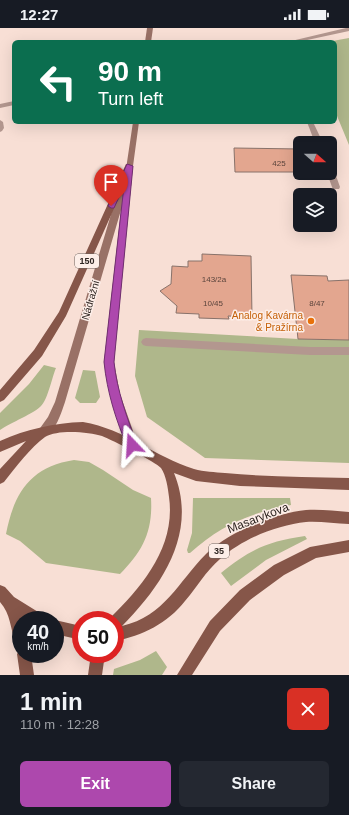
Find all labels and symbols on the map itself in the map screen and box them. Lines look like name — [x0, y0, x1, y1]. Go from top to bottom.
north arrow — [293, 136, 337, 180]
house number: 425 — [272, 159, 286, 168]
pin — [94, 165, 128, 206]
road number: 150 — [75, 254, 99, 268]
house number: 143/2a — [202, 275, 227, 284]
street label: Nádražní — [80, 279, 101, 321]
house number: 10/45 — [203, 299, 224, 308]
house number: 8/47 — [309, 299, 325, 308]
place label: Analog Kavárna & Pražírna — [232, 310, 303, 333]
marker: Analog Kavárna & Pražírna — [306, 316, 316, 326]
position arrow — [111, 424, 153, 466]
street label: Masarykova — [225, 500, 291, 536]
road number: 35 — [209, 544, 229, 558]
speed limit sign: 50 — [72, 611, 124, 663]

